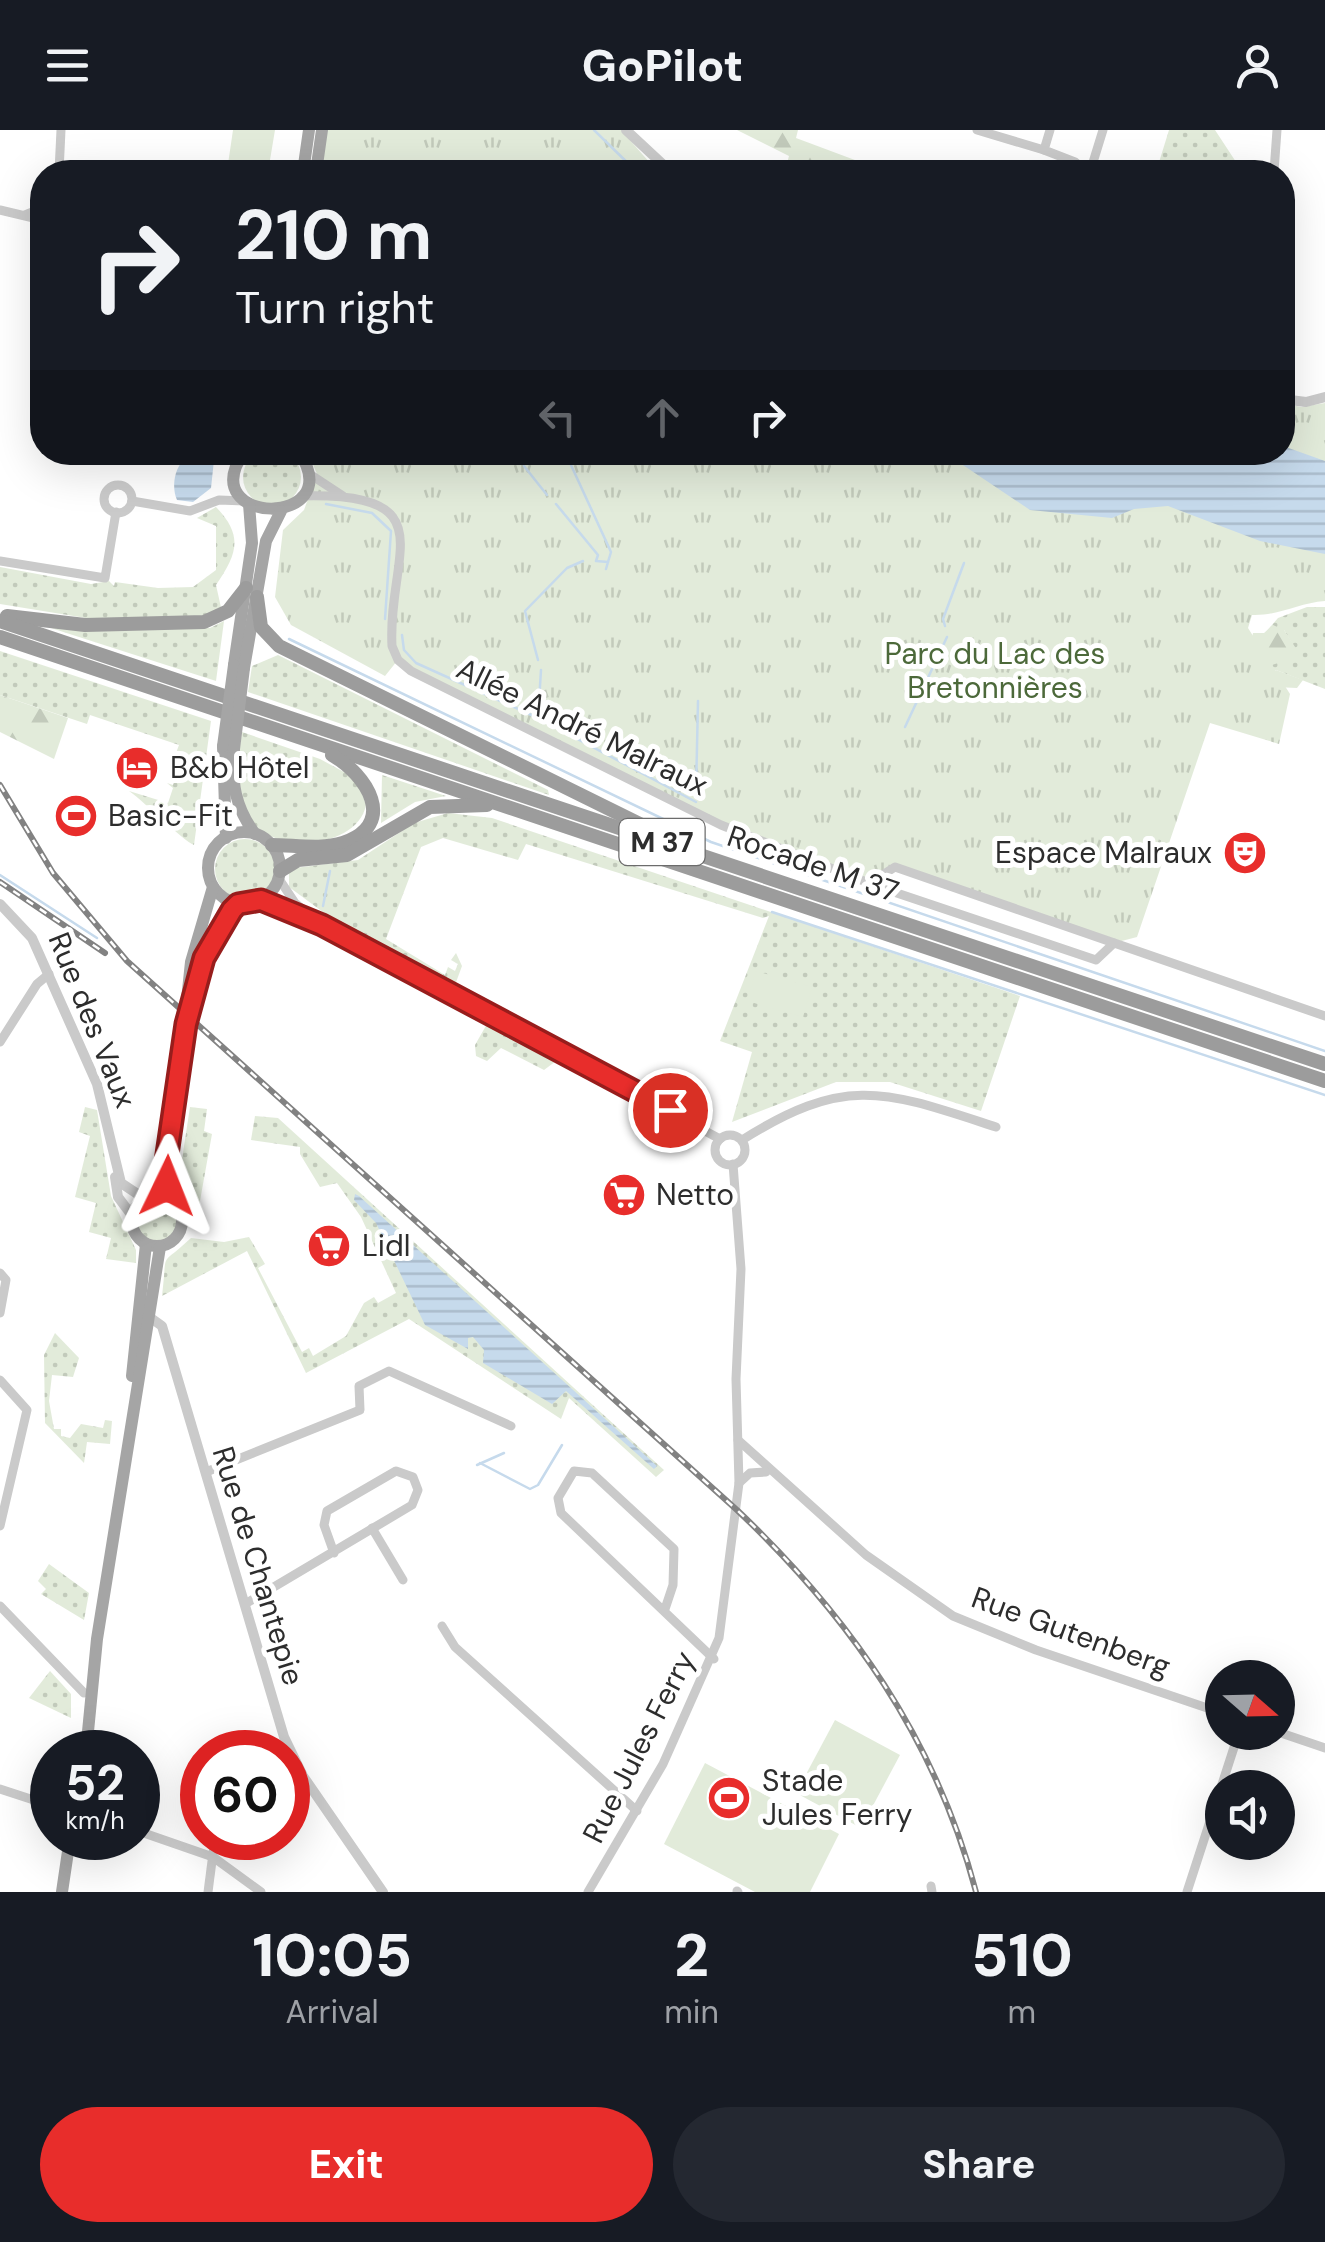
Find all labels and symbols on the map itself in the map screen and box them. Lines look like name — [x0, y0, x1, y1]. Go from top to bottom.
park label: Parc du Lac des Bretonnières — [885, 634, 1105, 707]
street label: Allée André Malraux — [450, 649, 714, 804]
hotel icon: B&b Hôtel — [114, 745, 160, 791]
place label: B&b Hôtel — [170, 748, 310, 787]
sports icon: Basic-Fit — [53, 793, 99, 839]
place label: Basic-Fit — [108, 796, 233, 835]
street label: Rocade M 37 — [722, 816, 904, 911]
road number: M 37 — [620, 819, 704, 865]
theatre icon: Espace Malraux — [1222, 830, 1268, 876]
place label: Espace Malraux — [995, 833, 1212, 872]
street label: Rue des Vaux — [40, 926, 145, 1113]
pin — [628, 1068, 713, 1153]
position arrow — [115, 1134, 219, 1238]
supermarket icon: Netto — [601, 1172, 647, 1218]
place label: Netto — [656, 1175, 734, 1214]
supermarket icon: Lidl — [306, 1223, 352, 1269]
place label: Lidl — [362, 1226, 411, 1265]
street label: Rue de Chantepie — [204, 1442, 313, 1690]
street label: Rue Gutenberg — [966, 1577, 1176, 1686]
street label: Rue Jules Ferry — [573, 1644, 704, 1849]
north arrow — [1205, 1660, 1295, 1750]
speed limit sign: 60 — [180, 1730, 310, 1860]
place label: Stade Jules Ferry — [762, 1761, 913, 1834]
sports icon: Stade Jules Ferry — [706, 1775, 752, 1821]

